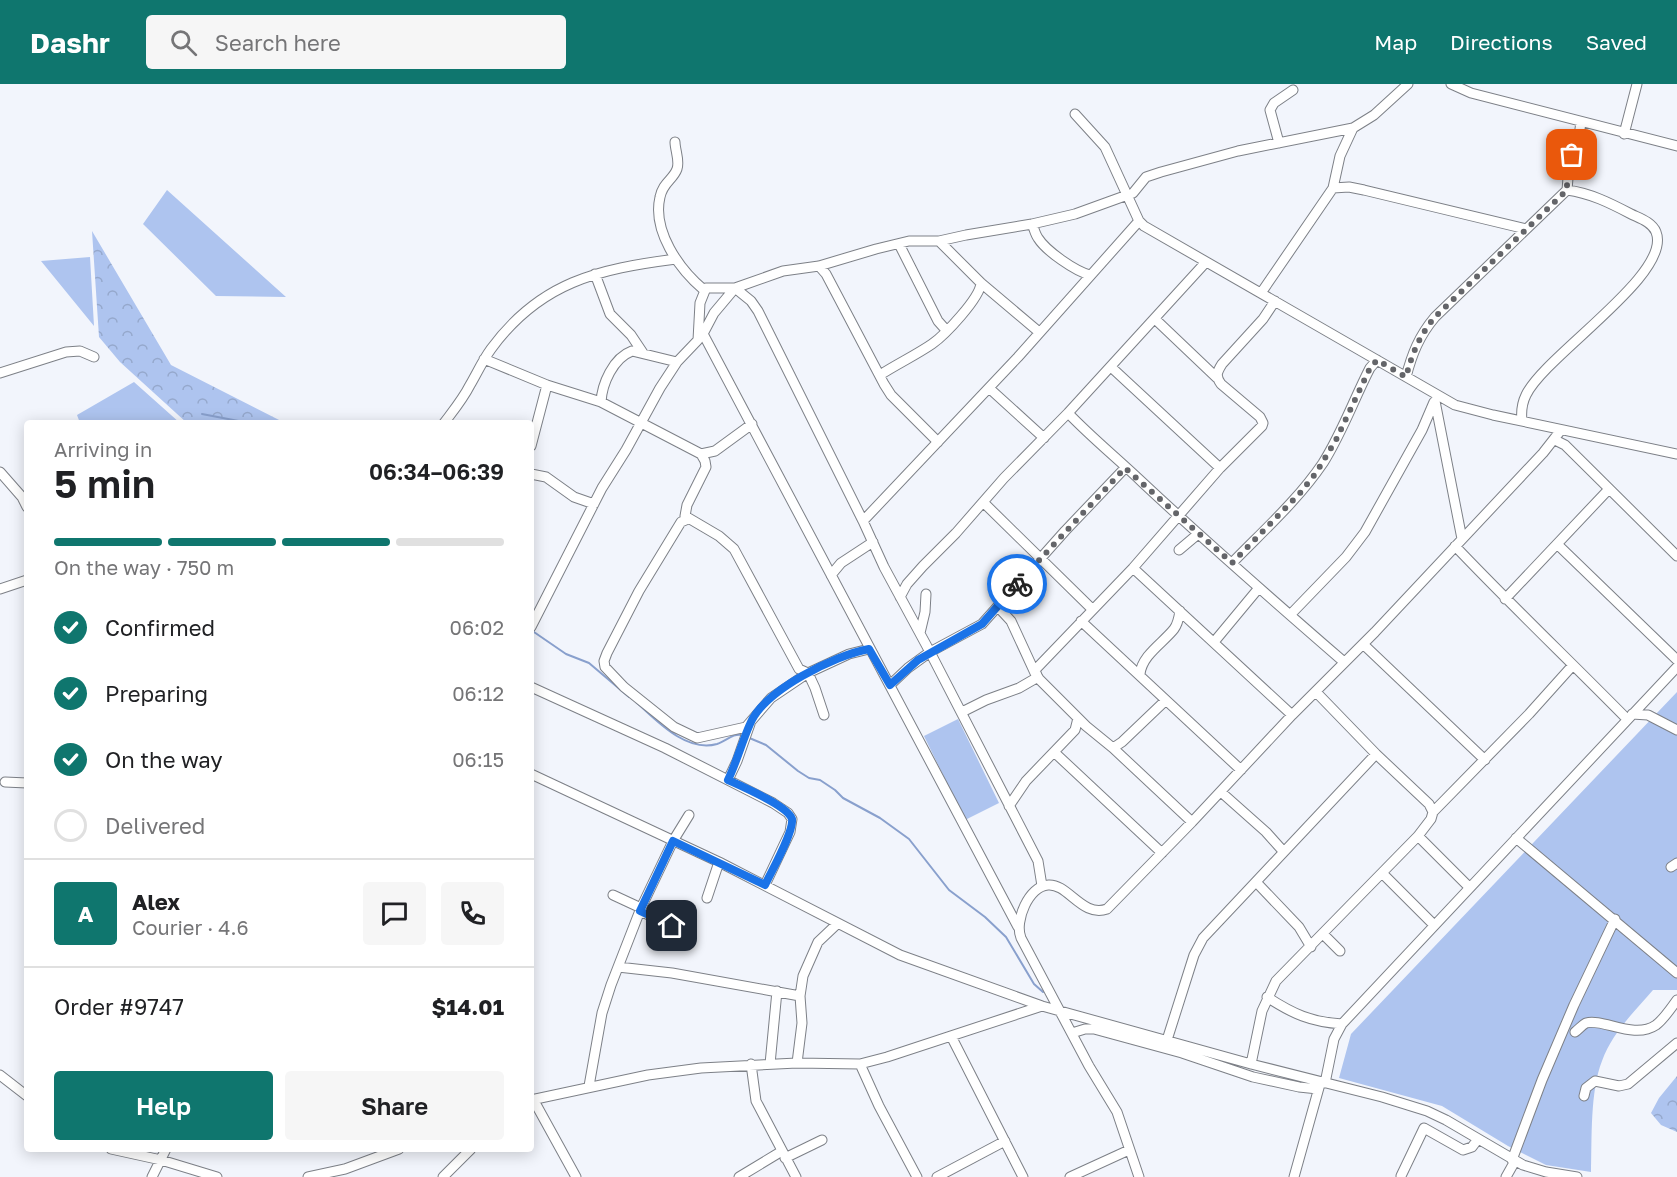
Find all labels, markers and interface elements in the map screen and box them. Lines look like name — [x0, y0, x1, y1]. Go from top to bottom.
search box — [146, 15, 566, 69]
text: Dashr — [30, 26, 110, 59]
icon: search — [167, 26, 200, 59]
text: Search here — [215, 29, 341, 56]
text: Map — [1374, 29, 1417, 55]
text: Directions — [1450, 29, 1553, 55]
text: Saved — [1586, 29, 1647, 55]
pin — [1546, 129, 1597, 180]
icon: bag — [1555, 138, 1588, 171]
text: Arriving in — [54, 437, 152, 461]
text: 06:34–06:39 — [369, 458, 504, 485]
text: 5 min — [54, 460, 155, 507]
courier — [987, 554, 1047, 614]
text: On the way · 750 m — [54, 555, 234, 579]
icon: bike — [1001, 568, 1034, 601]
icon: check — [54, 611, 87, 644]
text: Confirmed — [105, 614, 215, 641]
text: 06:02 — [450, 615, 504, 639]
icon: check — [54, 677, 87, 710]
text: Preparing — [105, 680, 208, 707]
text: 06:12 — [452, 681, 504, 705]
icon: check — [54, 743, 87, 776]
text: On the way — [105, 746, 223, 773]
text: 06:15 — [452, 747, 504, 771]
text: Delivered — [105, 812, 205, 839]
button: chat — [363, 882, 426, 945]
button: phone — [441, 882, 504, 945]
text: Alex — [132, 888, 180, 915]
text: A — [78, 900, 93, 927]
pin — [646, 900, 697, 951]
icon: home — [655, 909, 688, 942]
text: Courier · 4.6 — [132, 915, 249, 939]
text: Order #9747 — [54, 993, 184, 1020]
text: $14.01 — [432, 993, 504, 1020]
button: Help — [54, 1071, 273, 1140]
button: Share — [285, 1071, 504, 1140]

